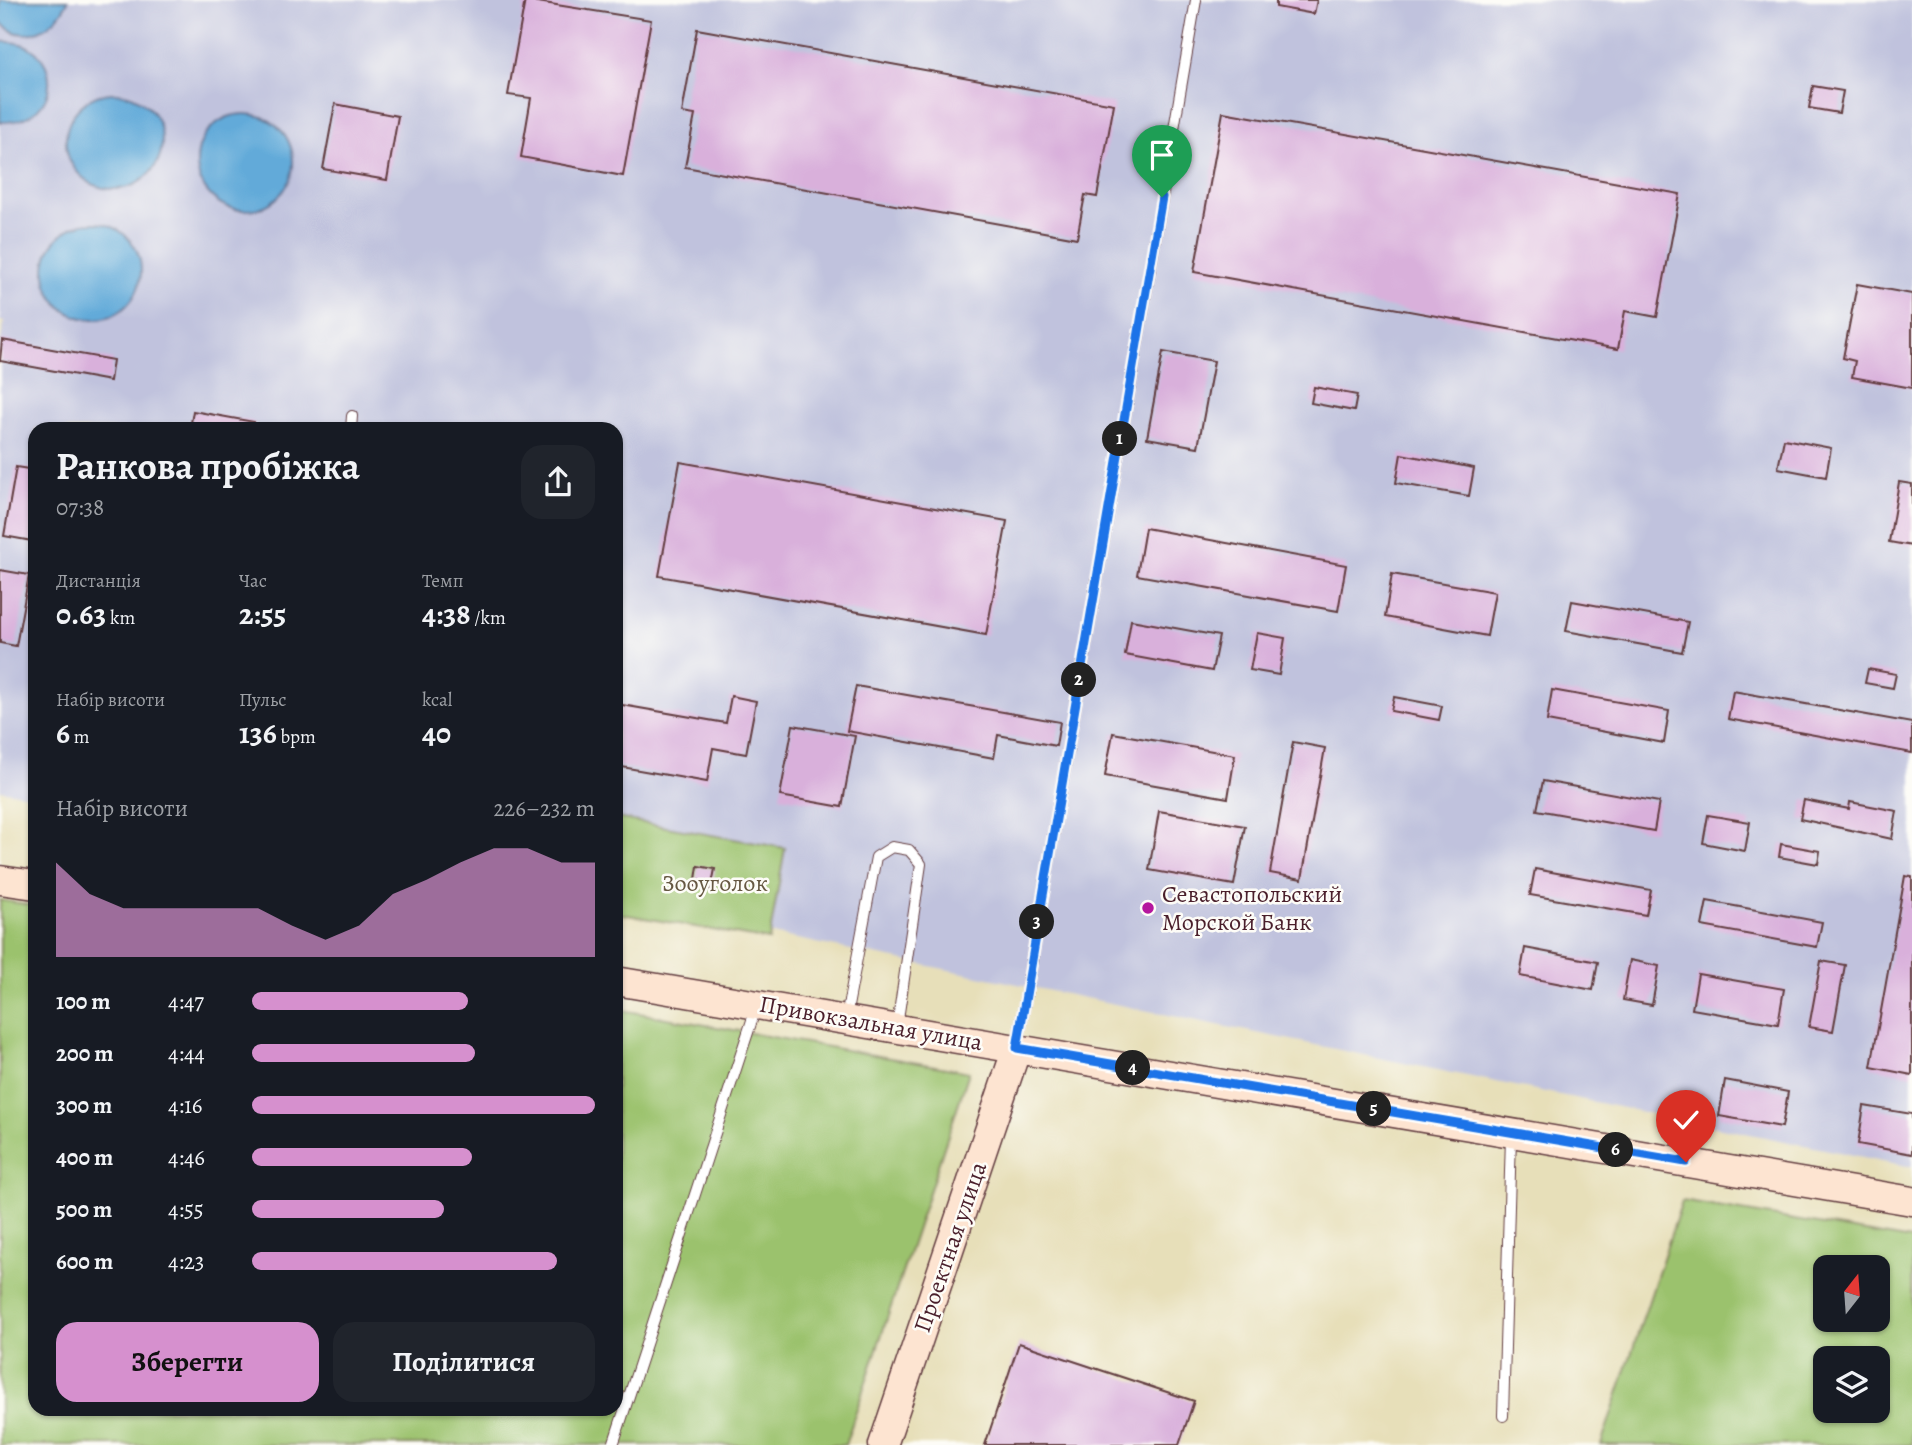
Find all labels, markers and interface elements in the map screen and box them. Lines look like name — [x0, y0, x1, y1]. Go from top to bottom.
pin — [1132, 125, 1192, 197]
icon: arrive — [1143, 136, 1181, 174]
pin: 1 — [1102, 422, 1138, 457]
text: 1 — [1116, 425, 1123, 451]
text: Ранкова пробіжка — [56, 440, 360, 492]
button: share — [521, 445, 595, 519]
text: 07:38 — [56, 492, 104, 523]
text: Дистанція — [56, 568, 141, 594]
text: Час — [239, 568, 267, 594]
text: Темп — [422, 568, 463, 594]
text: 0.63 — [56, 594, 106, 634]
text: 2:55 — [239, 594, 286, 634]
text: 4:38 — [422, 594, 471, 634]
text: km — [106, 605, 135, 631]
text: /km — [471, 605, 506, 631]
pin: 2 — [1062, 662, 1096, 698]
text: 2 — [1074, 666, 1083, 692]
text: Набір висоти — [56, 687, 165, 713]
text: Пульс — [239, 687, 287, 713]
text: kcal — [422, 687, 452, 713]
text: 6 — [56, 713, 70, 753]
text: 136 — [239, 713, 277, 753]
text: 40 — [422, 713, 451, 753]
text: m — [70, 724, 90, 750]
text: bpm — [277, 724, 316, 750]
text: Набір висоти — [56, 793, 188, 824]
text: 226–232 m — [493, 793, 595, 824]
park label: Зооуголок — [662, 867, 768, 899]
place label: Севастопольский Морской Банк — [1162, 878, 1342, 938]
marker: Севастопольский Морской Банк — [1140, 900, 1156, 916]
pin: 3 — [1020, 904, 1054, 940]
text: 3 — [1032, 908, 1041, 934]
text: 100 m — [56, 986, 111, 1017]
text: 4:47 — [168, 986, 204, 1017]
street label: Привокзальная улица — [757, 988, 985, 1058]
text: 200 m — [56, 1038, 114, 1069]
text: 4:44 — [168, 1038, 205, 1069]
pin: 4 — [1116, 1050, 1150, 1086]
text: 4 — [1128, 1054, 1137, 1080]
text: 300 m — [56, 1090, 112, 1121]
text: 4:16 — [168, 1090, 202, 1121]
pin — [1656, 1090, 1716, 1162]
pin: 5 — [1356, 1092, 1392, 1126]
text: 5 — [1369, 1095, 1378, 1121]
icon: check — [1667, 1101, 1705, 1139]
pin: 6 — [1598, 1132, 1634, 1168]
text: 6 — [1611, 1136, 1620, 1162]
text: 400 m — [56, 1142, 113, 1173]
text: 4:46 — [168, 1142, 205, 1173]
street label: Проектная улица — [906, 1157, 994, 1337]
text: 500 m — [56, 1194, 112, 1225]
text: 4:55 — [168, 1194, 204, 1225]
text: 600 m — [56, 1246, 113, 1277]
text: 4:23 — [168, 1246, 204, 1277]
north arrow — [1813, 1255, 1890, 1332]
map controls — [1813, 1255, 1890, 1423]
button: Зберегти — [56, 1322, 319, 1402]
button: Поділитися — [333, 1322, 595, 1402]
button: layers — [1813, 1346, 1890, 1423]

